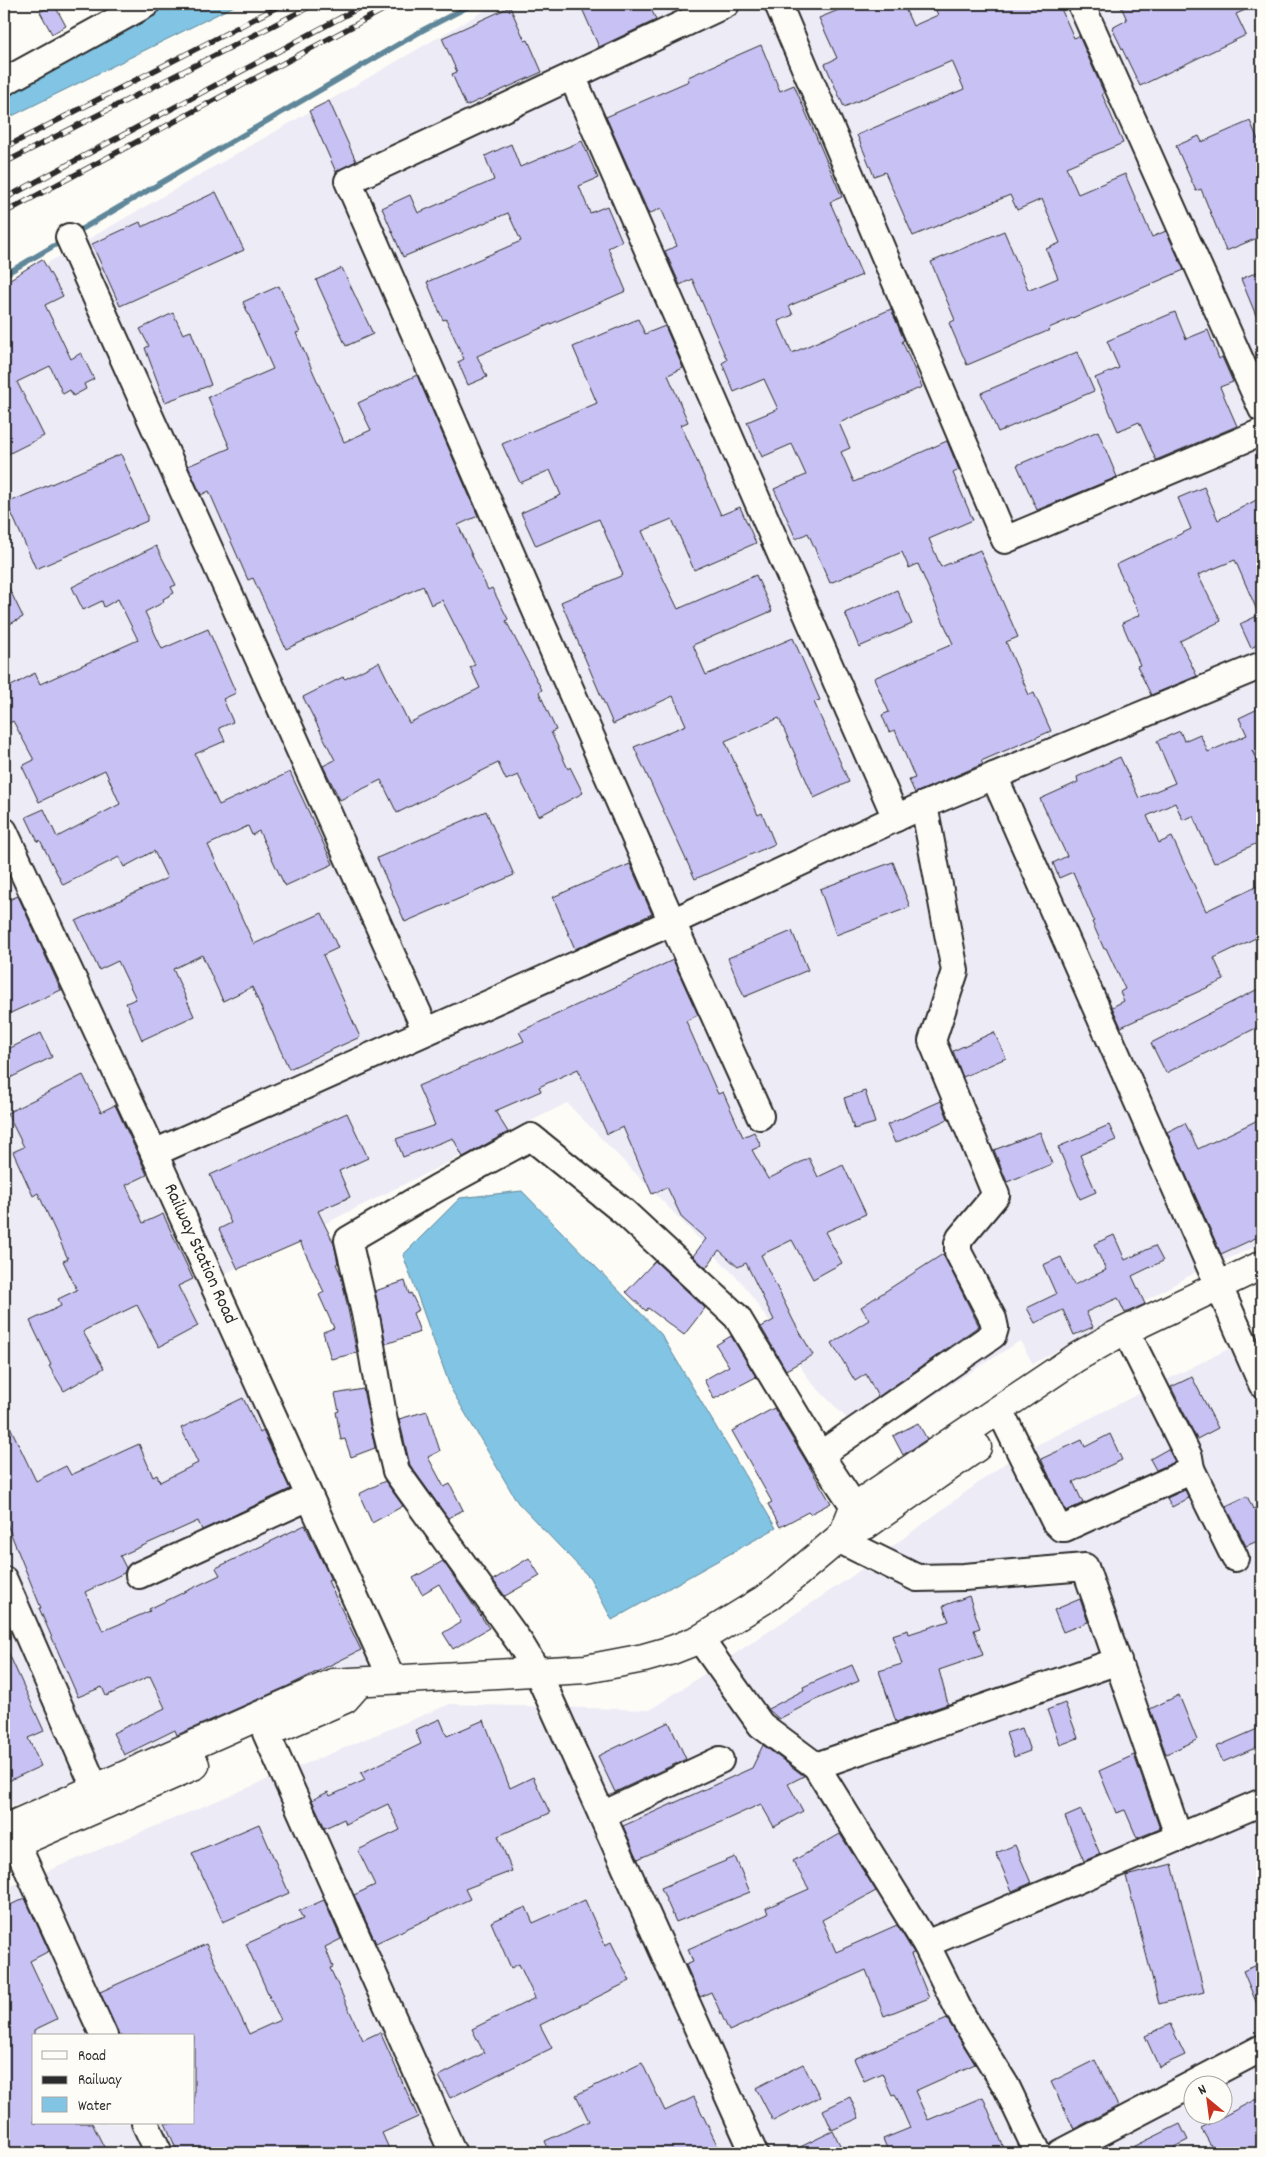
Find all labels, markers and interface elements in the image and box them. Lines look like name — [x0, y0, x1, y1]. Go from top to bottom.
street label: Railway Station Road — [156, 1179, 243, 1328]
legend — [32, 2034, 195, 2124]
text: Road — [78, 2046, 106, 2068]
text: Railway — [78, 2070, 122, 2092]
north arrow — [1184, 2074, 1234, 2124]
text: N — [1195, 2080, 1211, 2101]
text: Water — [78, 2096, 112, 2118]

